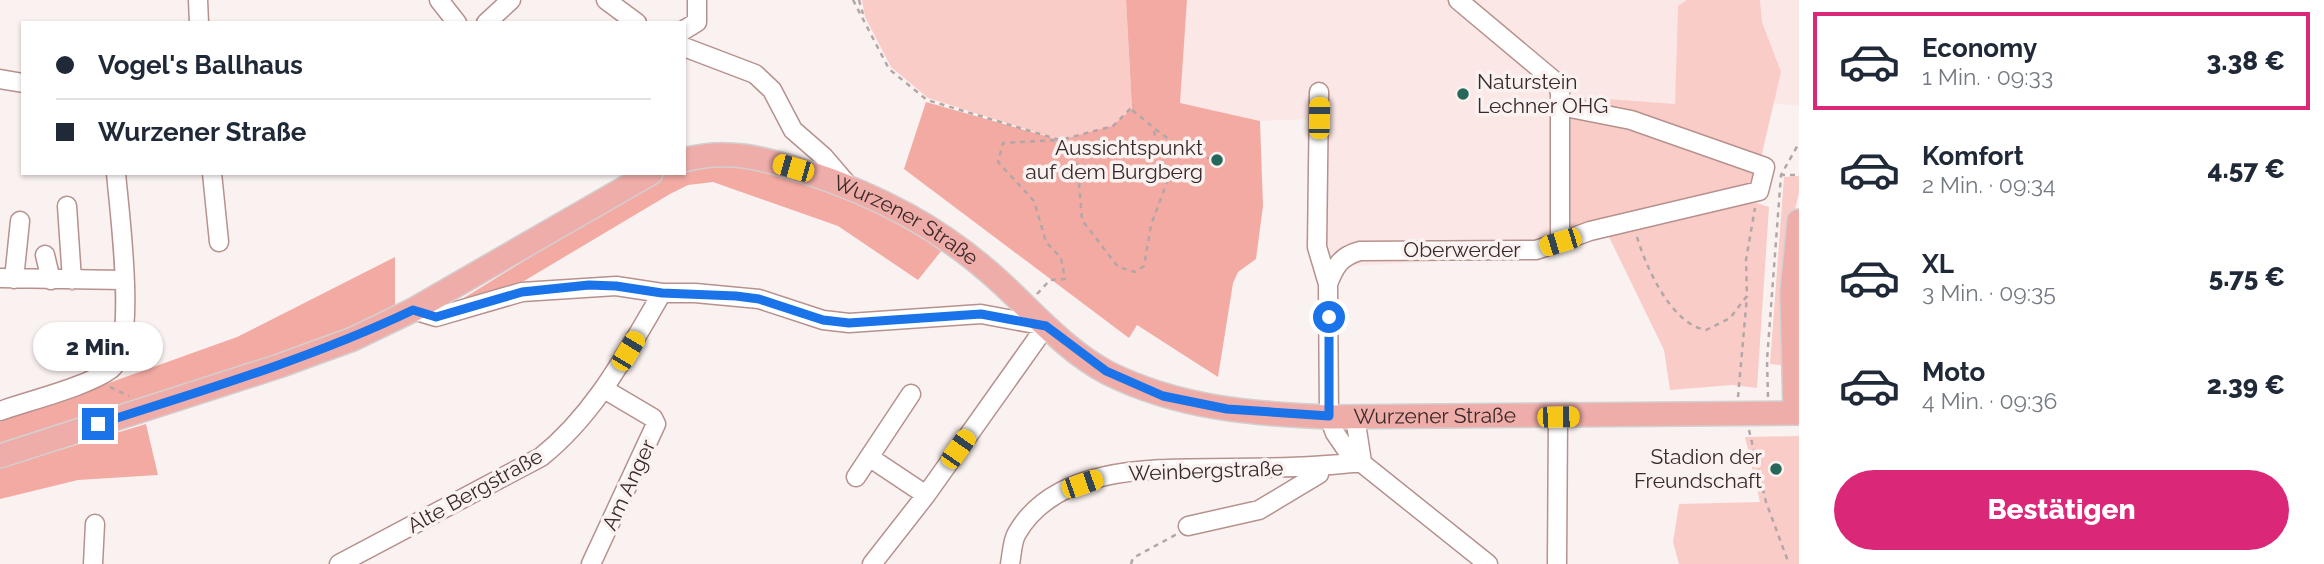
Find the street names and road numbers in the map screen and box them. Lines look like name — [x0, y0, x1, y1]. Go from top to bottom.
street label: Wurzener Straße — [830, 170, 984, 270]
street label: Oberwerder — [1403, 237, 1521, 262]
street label: Wurzener Straße — [1353, 402, 1516, 429]
street label: Am Anger — [597, 435, 661, 534]
street label: Alte Bergstraße — [403, 443, 547, 538]
street label: Weinbergstraße — [1128, 455, 1284, 486]

